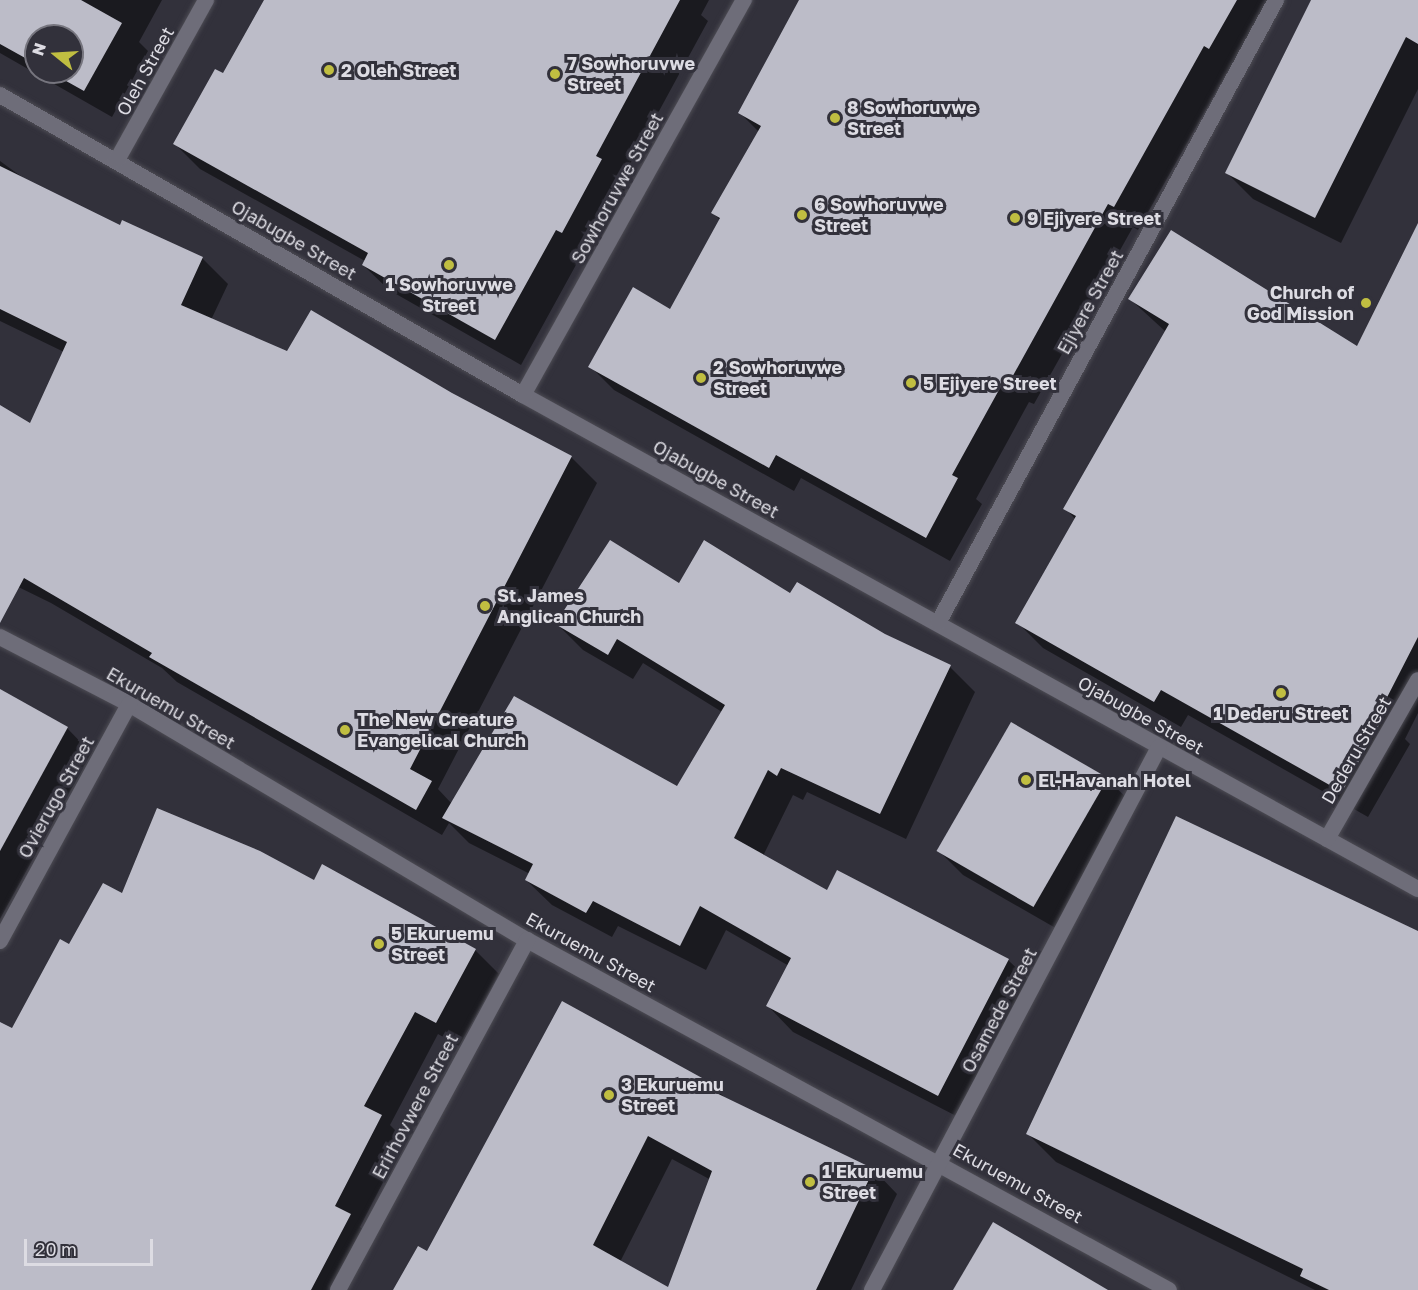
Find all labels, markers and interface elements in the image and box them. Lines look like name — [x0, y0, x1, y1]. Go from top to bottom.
street label: Oleh Street — [112, 23, 178, 119]
north arrow — [24, 24, 84, 84]
text: N — [27, 40, 50, 58]
place label: 7 Sowhoruvwe Street — [567, 53, 695, 96]
place label: 2 Oleh Street — [341, 59, 456, 81]
marker: 2 Oleh Street — [322, 63, 336, 77]
marker: 7 Sowhoruvwe Street — [548, 67, 562, 81]
place label: 8 Sowhoruvwe Street — [847, 97, 977, 140]
street label: Sowhoruvwe Street — [566, 109, 668, 267]
marker: 8 Sowhoruvwe Street — [828, 111, 842, 125]
place label: 6 Sowhoruvwe Street — [814, 194, 944, 236]
street label: Ojabugbe Street — [228, 195, 360, 285]
place label: 9 Ejiyere Street — [1027, 207, 1161, 229]
marker: 6 Sowhoruvwe Street — [795, 208, 809, 222]
marker: 9 Ejiyere Street — [1008, 211, 1022, 225]
street label: Ejiyere Street — [1052, 246, 1128, 358]
marker: 1 Sowhoruvwe Street — [442, 258, 456, 272]
place label: 1 Sowhoruvwe Street — [385, 274, 513, 316]
place label: Church of God Mission — [1247, 282, 1354, 324]
marker: Church of God Mission — [1359, 296, 1373, 310]
place label: 2 Sowhoruvwe Street — [713, 357, 842, 400]
marker: 2 Sowhoruvwe Street — [694, 371, 708, 385]
place label: 5 Ejiyere Street — [923, 372, 1057, 394]
marker: 5 Ejiyere Street — [904, 376, 918, 390]
street label: Ojabugbe Street — [649, 435, 783, 523]
place label: St. James Anglican Church — [497, 585, 641, 628]
marker: St. James Anglican Church — [478, 599, 492, 613]
street label: Ekuruemu Street — [103, 662, 239, 754]
street label: Ojabugbe Street — [1074, 671, 1208, 759]
marker: 1 Dederu Street — [1274, 686, 1288, 700]
street label: Dederu Street — [1317, 693, 1395, 807]
place label: 1 Dederu Street — [1213, 702, 1349, 724]
place label: The New Creature Evangelical Church — [357, 709, 526, 752]
marker: The New Creature Evangelical Church — [338, 723, 352, 737]
street label: Ovierugo Street — [14, 732, 98, 862]
place label: El-Havanah Hotel — [1038, 769, 1191, 791]
marker: El-Havanah Hotel — [1019, 773, 1033, 787]
street label: Ekuruemu Street — [522, 907, 660, 997]
place label: 5 Ekuruemu Street — [391, 923, 494, 966]
marker: 5 Ekuruemu Street — [372, 937, 386, 951]
street label: Osamede Street — [957, 944, 1041, 1076]
street label: Erirhovwere Street — [368, 1030, 462, 1182]
place label: 3 Ekuruemu Street — [621, 1074, 724, 1116]
marker: 3 Ekuruemu Street — [602, 1088, 616, 1102]
street label: Ekuruemu Street — [949, 1138, 1087, 1228]
place label: 1 Ekuruemu Street — [822, 1161, 923, 1204]
marker: 1 Ekuruemu Street — [803, 1175, 817, 1189]
scale bar — [27, 1227, 156, 1265]
text: 20 m — [35, 1238, 77, 1260]

